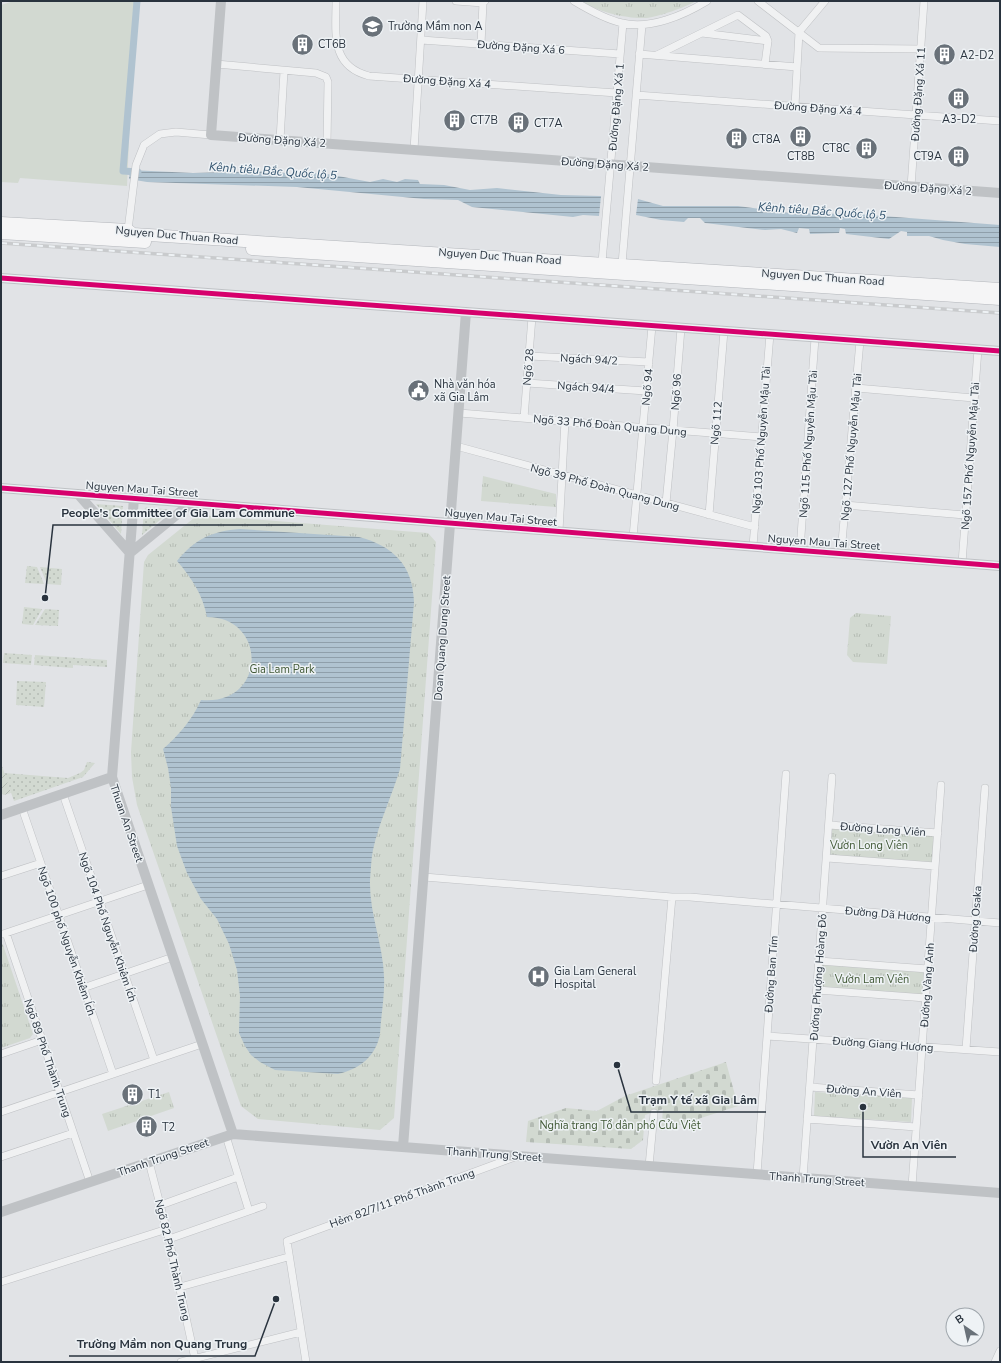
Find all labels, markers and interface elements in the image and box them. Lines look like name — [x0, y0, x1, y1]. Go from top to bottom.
school or university icon: Trường Mầm non A — [360, 13, 386, 39]
place label: Trường Mầm non A — [388, 19, 482, 34]
building icon: CT6B — [289, 31, 315, 57]
place label: CT6B — [318, 37, 346, 52]
street label: Đường Đặng Xá 6 — [476, 37, 566, 58]
building icon: A2-D2 — [931, 42, 957, 68]
street label: Đường Đặng Xá 11 — [908, 46, 929, 143]
place label: A2-D2 — [960, 48, 994, 63]
street label: Đường Đặng Xá 1 — [605, 63, 628, 152]
street label: Đường Đặng Xá 4 — [402, 71, 492, 92]
building icon: A3-D2 — [946, 86, 972, 112]
street label: Đường Đặng Xá 4 — [773, 98, 863, 119]
building icon: CT7B — [441, 107, 467, 133]
building icon: CT7A — [505, 110, 531, 136]
place label: A3-D2 — [942, 112, 976, 127]
place label: CT7B — [470, 113, 498, 128]
place label: CT7A — [534, 116, 563, 131]
building icon: CT8B — [788, 123, 814, 149]
building icon: CT8A — [723, 126, 749, 152]
street label: Đường Đặng Xá 2 — [237, 130, 326, 151]
place label: CT8A — [752, 132, 781, 147]
building icon: CT8C — [853, 135, 879, 161]
place label: CT8C — [822, 141, 850, 156]
building icon: CT9A — [945, 143, 971, 169]
place label: CT8B — [787, 149, 815, 164]
place label: CT9A — [913, 149, 942, 164]
street label: Đường Đặng Xá 2 — [560, 154, 649, 175]
water label: Kênh tiêu Bắc Quốc lộ 5 — [208, 159, 338, 183]
street label: Đường Đặng Xá 2 — [883, 178, 972, 199]
water label: Kênh tiêu Bắc Quốc lộ 5 — [757, 199, 887, 223]
street label: Nguyen Duc Thuan Road — [115, 223, 239, 248]
street label: Nguyen Duc Thuan Road — [438, 245, 562, 268]
street label: Nguyen Duc Thuan Road — [761, 266, 885, 289]
street label: Ngõ 28 — [519, 348, 538, 386]
street label: Ngách 94/2 — [560, 351, 618, 368]
street label: Ngõ 103 Phố Nguyễn Mậu Tài — [749, 366, 774, 514]
street label: Ngõ 94 — [638, 368, 657, 406]
street label: Ngõ 115 Phố Nguyễn Mậu Tài — [796, 370, 821, 518]
street label: Ngõ 96 — [668, 373, 685, 411]
street label: Ngõ 127 Phố Nguyễn Mậu Tài — [838, 373, 865, 521]
public building icon: Nhà văn hóa xã Gia Lâm — [406, 377, 432, 403]
place label: Nhà văn hóa xã Gia Lâm — [434, 377, 496, 405]
street label: Ngách 94/4 — [557, 378, 616, 397]
street label: Ngõ 157 Phố Nguyễn Mậu Tài — [958, 382, 983, 530]
street label: Ngõ 112 — [707, 401, 726, 445]
street label: Ngõ 33 Phố Đoàn Quang Dung — [533, 411, 687, 440]
street label: Ngõ 39 Phố Đoàn Quang Dung — [529, 460, 681, 515]
street label: Nguyen Mau Tai Street — [85, 478, 199, 501]
callout: People's Committee of Gia Lam Commune — [53, 501, 303, 525]
text: People's Committee of Gia Lam Commune — [61, 505, 295, 521]
street label: Nguyen Mau Tai Street — [444, 505, 558, 530]
street label: Nguyen Mau Tai Street — [767, 531, 881, 554]
street label: Doan Quang Dung Street — [431, 575, 454, 701]
park label: Gia Lam Park — [249, 662, 315, 677]
street label: Thuan An Street — [106, 782, 147, 864]
street label: Đường Long Viên — [839, 819, 926, 840]
park label: Vườn Long Viên — [829, 838, 908, 853]
street label: Ngõ 104 Phố Nguyễn Khiêm Ích — [75, 850, 141, 1004]
street label: Ngõ 100 phố Nguyễn Khiêm Ích — [34, 864, 100, 1018]
street label: Đường Osaka — [966, 885, 985, 954]
street label: Đường Dã Hương — [843, 903, 932, 926]
street label: Đường Phượng Hoàng Đỏ — [807, 913, 830, 1042]
street label: Đường Ban Tím — [761, 935, 782, 1014]
street label: Đường Vàng Anh — [917, 942, 938, 1029]
hospital icon: Gia Lam General Hospital — [525, 964, 551, 990]
place label: Gia Lam General Hospital — [554, 964, 637, 992]
park label: Vườn Lam Viên — [834, 972, 909, 987]
street label: Ngõ 89 Phố Thành Trung — [20, 997, 75, 1119]
street label: Đường Giang Hương — [831, 1033, 934, 1056]
building icon: T1 — [120, 1081, 146, 1107]
street label: Đường An Viên — [825, 1081, 902, 1102]
place label: T1 — [148, 1087, 161, 1102]
callout: Trạm Y tế xã Gia Lâm — [631, 1088, 766, 1112]
text: Trạm Y tế xã Gia Lâm — [639, 1092, 757, 1108]
building icon: T2 — [133, 1114, 159, 1140]
park label: Nghĩa trang Tổ dân phố Cửu Việt — [539, 1118, 701, 1133]
place label: T2 — [162, 1120, 175, 1135]
callout: Vườn An Viên — [863, 1133, 956, 1157]
street label: Thanh Trung Street — [116, 1135, 211, 1180]
text: Vườn An Viên — [870, 1137, 947, 1153]
street label: Thanh Trung Street — [446, 1144, 542, 1165]
street label: Hẻm 82/7/11 Phố Thành Trung — [328, 1165, 477, 1232]
street label: Thanh Trung Street — [769, 1169, 865, 1190]
street label: Ngõ 82 Phố Thành Trung — [151, 1198, 194, 1322]
north arrow — [945, 1307, 985, 1347]
text: B — [952, 1311, 967, 1327]
callout: Trường Mầm non Quang Trung — [69, 1332, 255, 1356]
text: Trường Mầm non Quang Trung — [77, 1336, 247, 1352]

